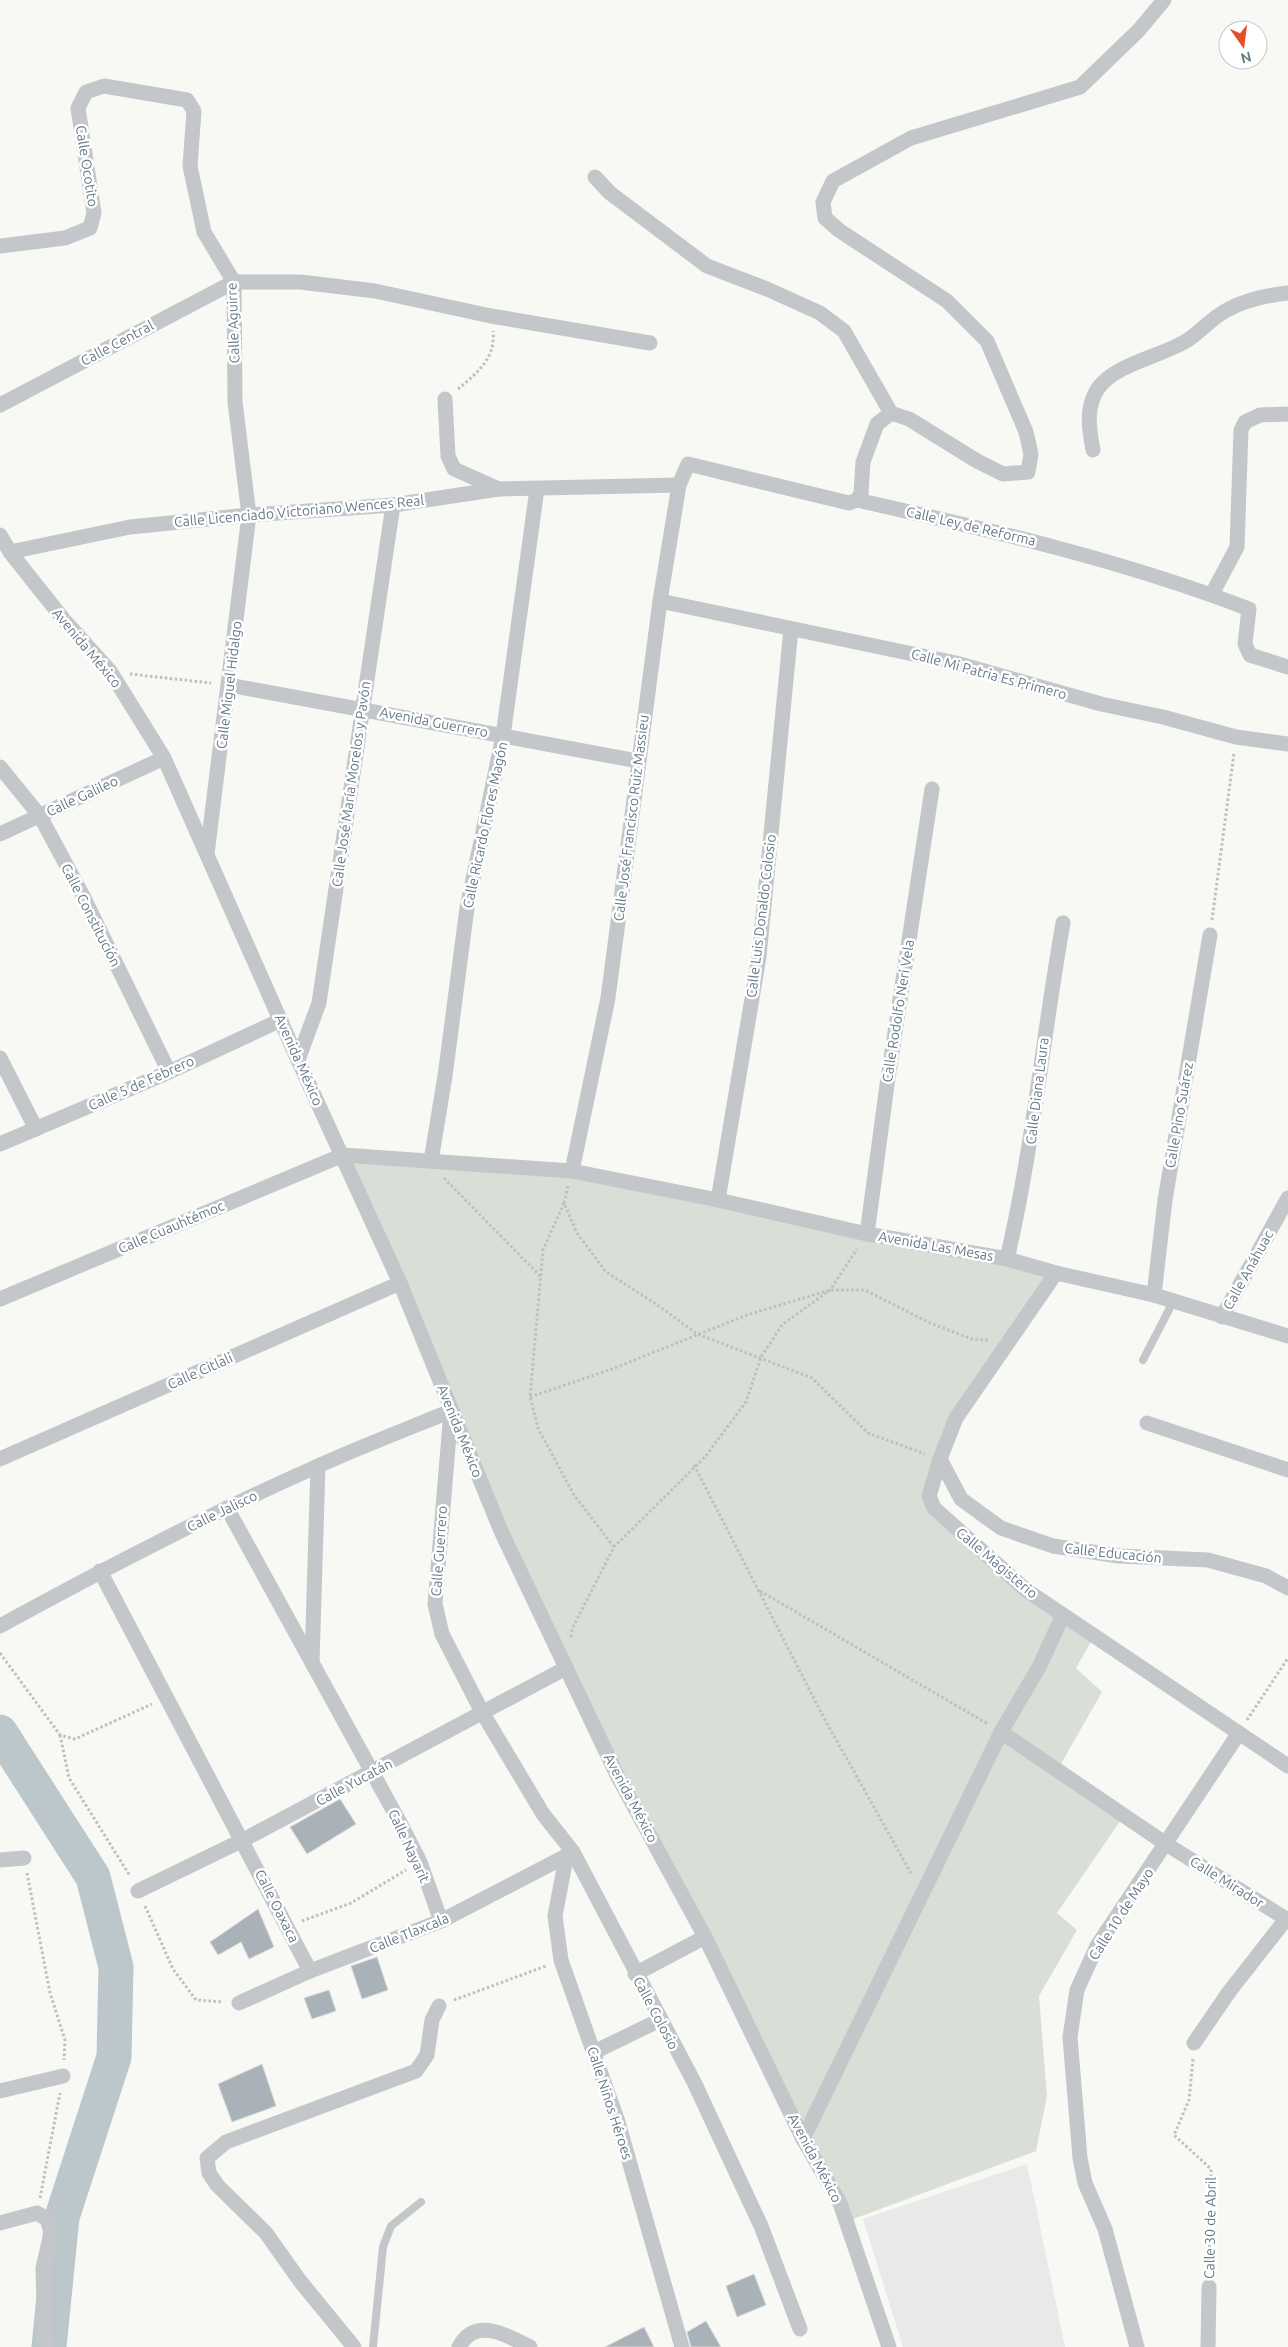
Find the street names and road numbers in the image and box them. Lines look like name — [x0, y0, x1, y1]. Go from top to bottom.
street label: Calle Ocotito — [73, 124, 101, 208]
street label: Calle Aguirre — [224, 282, 242, 364]
street label: Calle Central — [78, 317, 156, 369]
street label: Calle Licenciado Victoriano Wences Real — [173, 492, 425, 530]
street label: Calle Ley de Reforma — [905, 503, 1037, 549]
street label: Avenida México — [49, 605, 125, 691]
street label: Calle Miguel Hidalgo — [213, 620, 245, 750]
street label: Calle Mi Patria Es Primero — [909, 646, 1069, 702]
street label: Calle José María Morelos y Pavón — [329, 680, 373, 888]
street label: Avenida Guerrero — [378, 704, 490, 740]
street label: Calle José Francisco Ruiz Massieu — [610, 714, 652, 922]
street label: Calle Ricardo Flores Magón — [460, 740, 510, 910]
street label: Calle Galileo — [44, 772, 120, 820]
street label: Calle Luis Donaldo Colosio — [743, 833, 779, 999]
street label: Calle Constitución — [58, 861, 124, 969]
street label: Calle Rodolfo Neri Vela — [879, 938, 917, 1084]
street label: Avenida México — [272, 1012, 326, 1108]
street label: Calle Diana Laura — [1022, 1037, 1052, 1145]
street label: Calle 5 de Febrero — [86, 1052, 196, 1114]
street label: Calle Pino Suárez — [1162, 1061, 1196, 1169]
street label: Calle Cuauhtémoc — [116, 1197, 227, 1257]
street label: Calle Anáhuac — [1220, 1227, 1277, 1312]
street label: Avenida Las Mesas — [877, 1228, 995, 1264]
street label: Calle Citlali — [165, 1350, 235, 1392]
street label: Avenida México — [434, 1382, 486, 1480]
street label: Calle Jalisco — [184, 1487, 260, 1535]
street label: Calle Guerrero — [428, 1505, 450, 1597]
street label: Calle Magisterio — [953, 1524, 1041, 1602]
street label: Calle Educación — [1064, 1540, 1162, 1566]
street label: Avenida México — [601, 1751, 661, 1845]
street label: Calle Yucatán — [313, 1755, 395, 1809]
street label: Calle Nayarit — [385, 1807, 433, 1886]
street label: Calle Mirador — [1187, 1853, 1267, 1911]
street label: Calle 10 de Mayo — [1085, 1865, 1157, 1963]
street label: Calle Oaxaca — [252, 1867, 302, 1945]
street label: Calle Tlaxcala — [367, 1910, 451, 1956]
street label: Calle Colosio — [630, 1974, 682, 2052]
street label: Calle Niños Héroes — [584, 2045, 636, 2161]
street label: Avenida México — [785, 2111, 845, 2205]
street label: Calle 30 de Abril — [1201, 2177, 1219, 2279]

